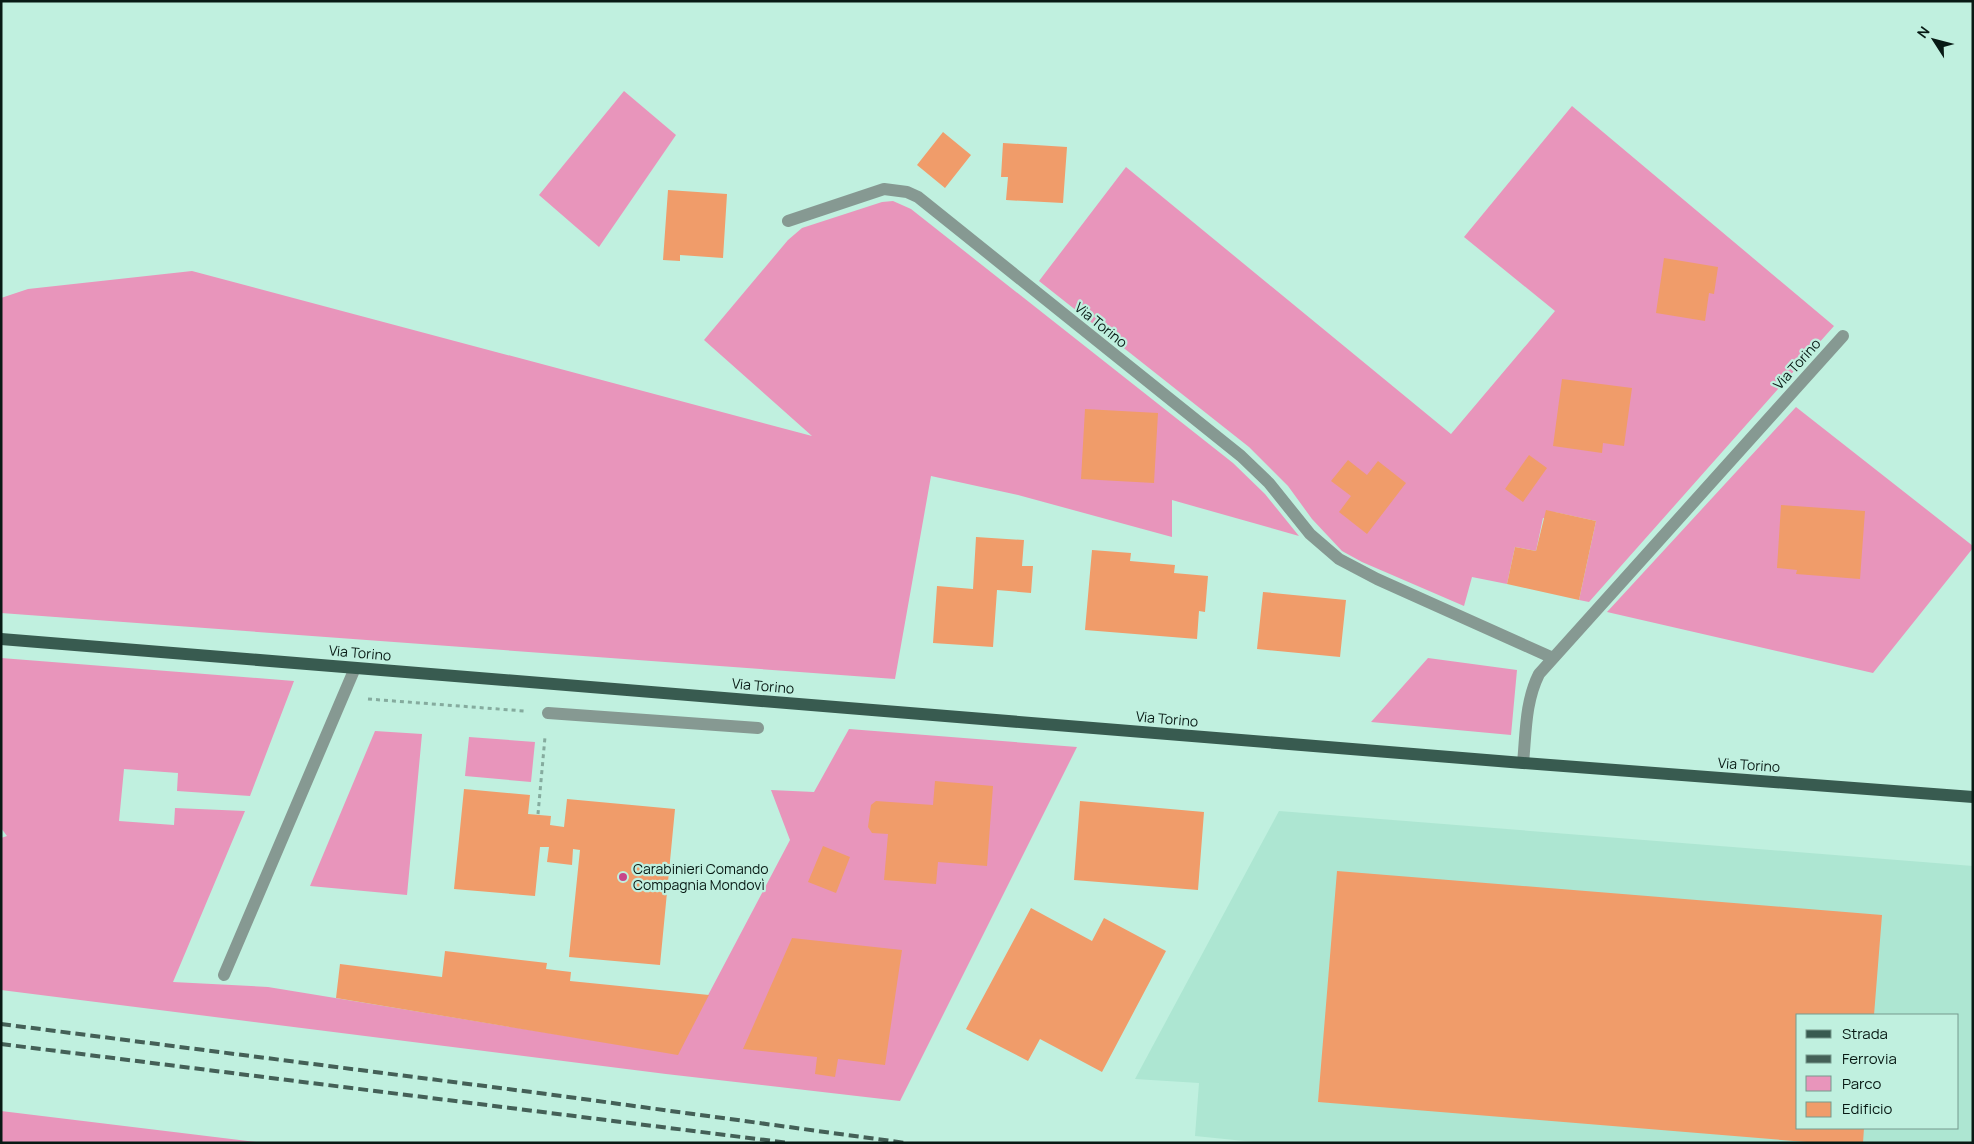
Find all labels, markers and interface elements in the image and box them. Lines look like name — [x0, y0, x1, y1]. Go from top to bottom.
north arrow — [1909, 15, 1959, 65]
text: N — [1912, 22, 1934, 42]
street label: Via Torino — [1071, 298, 1132, 352]
street label: Via Torino — [1769, 334, 1825, 393]
street label: Via Torino — [328, 640, 392, 665]
street label: Via Torino — [731, 673, 795, 698]
street label: Via Torino — [1135, 706, 1199, 731]
street label: Via Torino — [1717, 753, 1781, 776]
place label: Carabinieri Comando Compagnia Mondovì — [633, 859, 769, 894]
marker: Carabinieri Comando Compagnia Mondovì — [617, 871, 629, 883]
legend — [1796, 1014, 1959, 1129]
text: Strada — [1842, 1023, 1888, 1044]
text: Ferrovia — [1842, 1048, 1897, 1069]
text: Parco — [1842, 1073, 1881, 1094]
text: Edificio — [1842, 1098, 1893, 1119]

